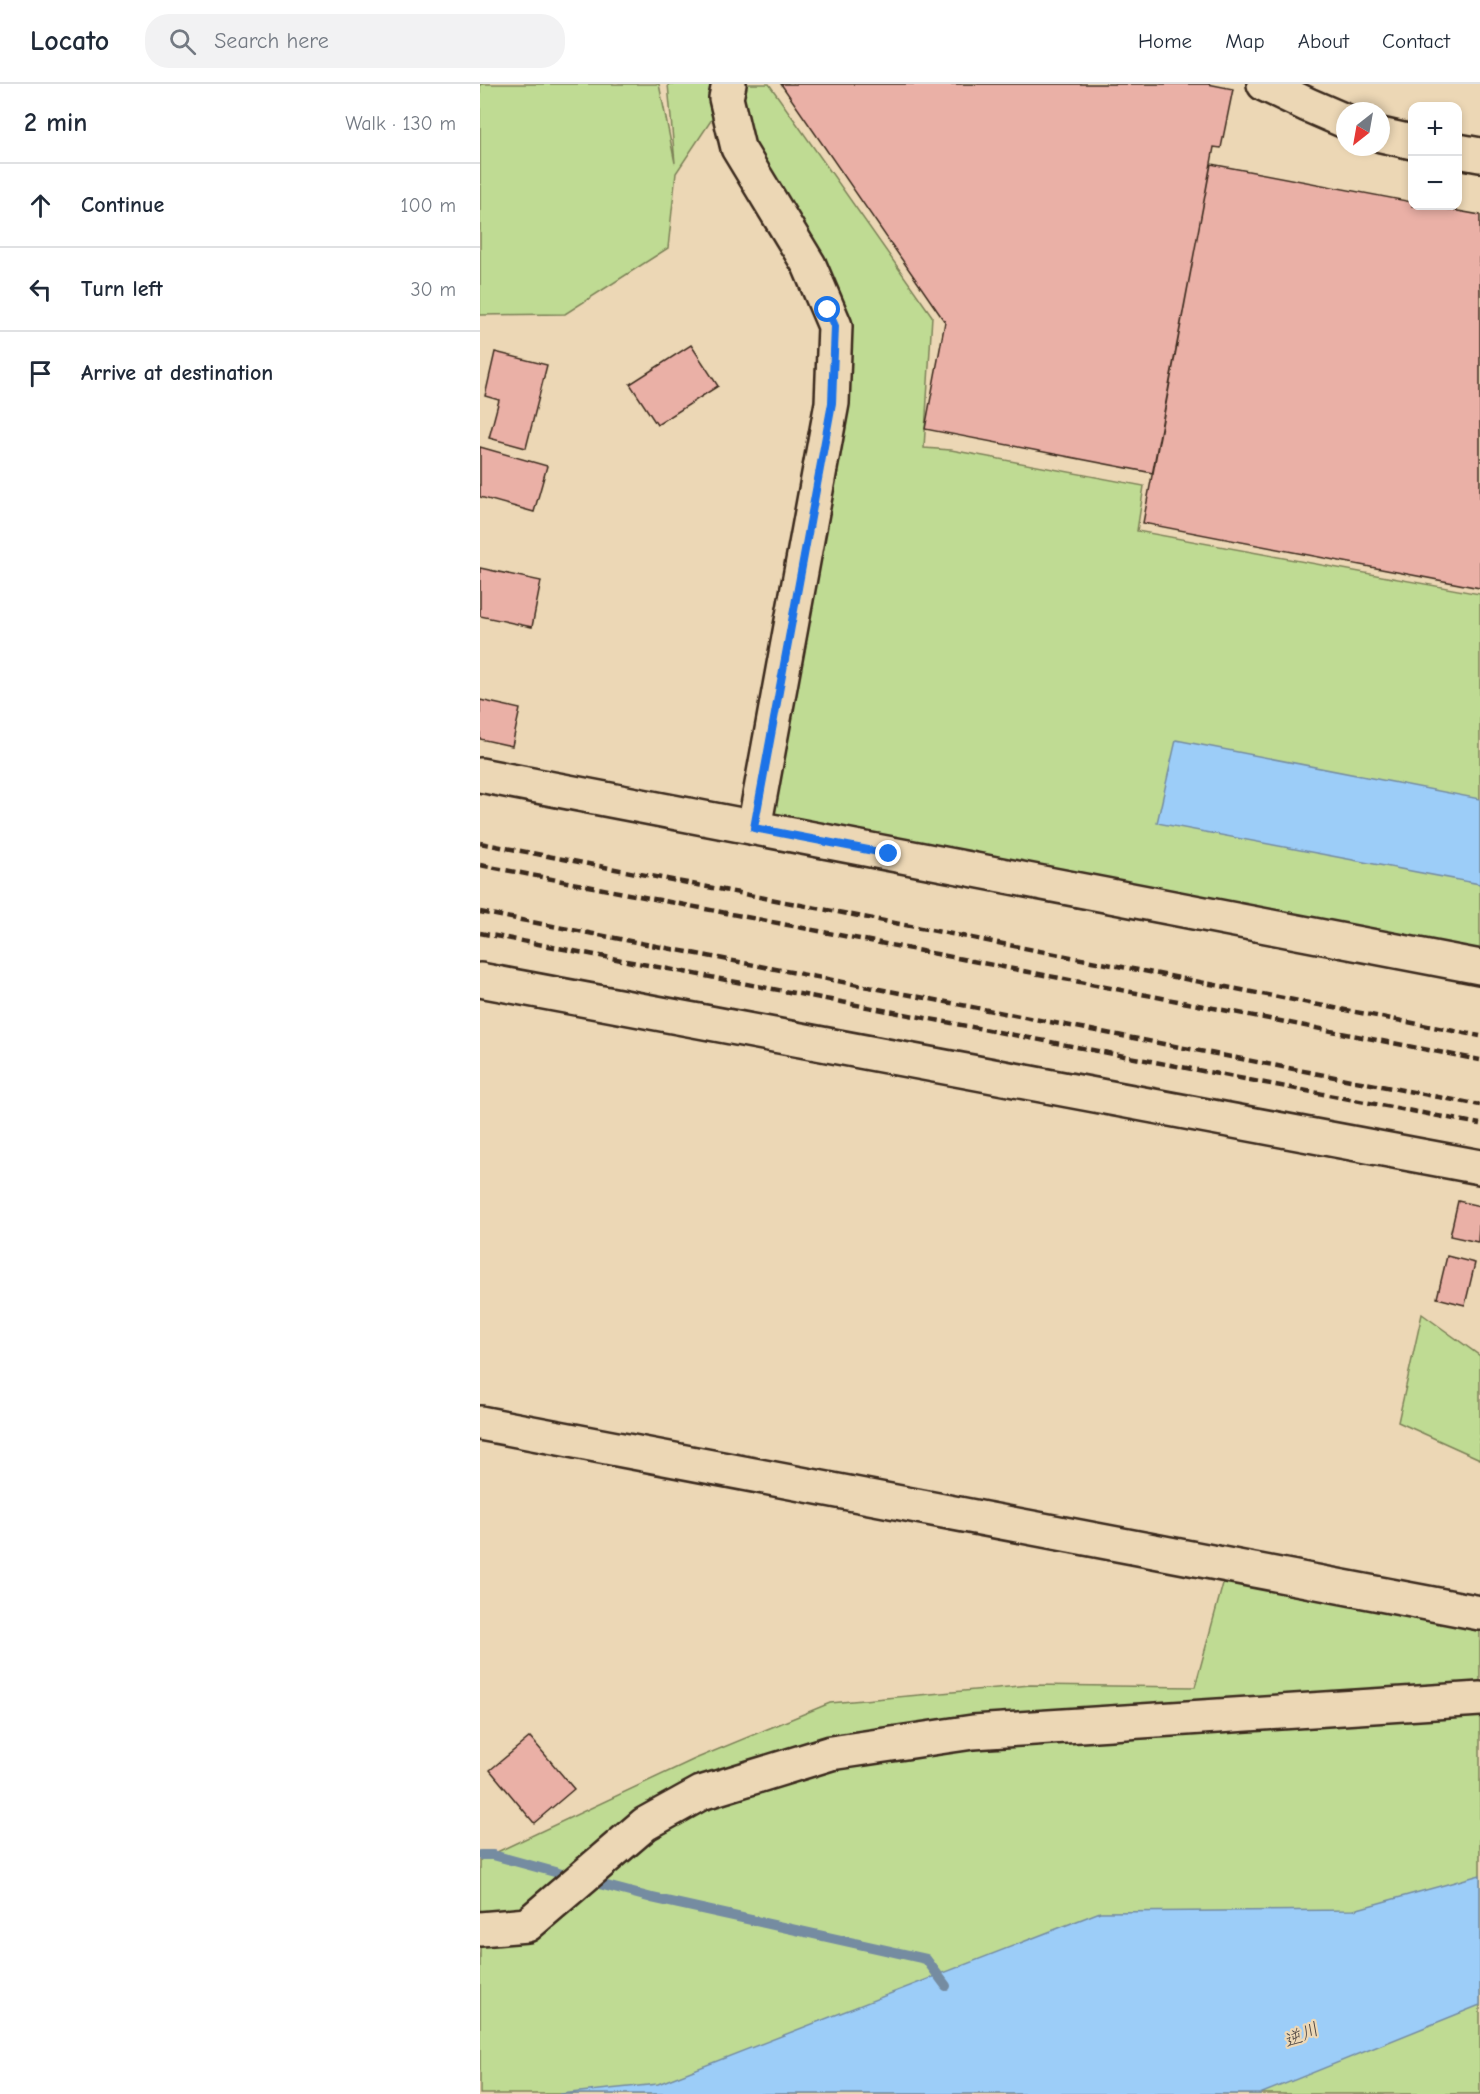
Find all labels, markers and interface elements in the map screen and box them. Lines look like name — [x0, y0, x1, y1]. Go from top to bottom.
search box — [145, 14, 565, 68]
text: Locato — [30, 25, 109, 57]
icon: search — [166, 25, 199, 58]
text: Search here — [214, 28, 329, 54]
text: Home — [1138, 29, 1192, 53]
text: Map — [1225, 29, 1265, 53]
text: About — [1298, 29, 1349, 53]
text: Contact — [1382, 29, 1450, 53]
north arrow — [1336, 102, 1390, 156]
map controls — [1408, 102, 1462, 210]
button: + — [1408, 102, 1462, 156]
text: 2 min — [24, 108, 87, 138]
text: Walk · 130 m — [345, 112, 456, 135]
button: − — [1408, 156, 1462, 210]
icon: ahead — [24, 189, 57, 222]
text: Continue — [81, 192, 164, 218]
text: 100 m — [401, 194, 456, 217]
icon: left — [24, 273, 57, 306]
text: Turn left — [81, 276, 163, 302]
text: 30 m — [410, 278, 456, 301]
route start — [814, 296, 840, 322]
icon: arrive — [24, 357, 57, 390]
text: Arrive at destination — [81, 360, 273, 386]
route end — [875, 840, 901, 866]
water label: 逆川 — [1280, 2019, 1322, 2052]

